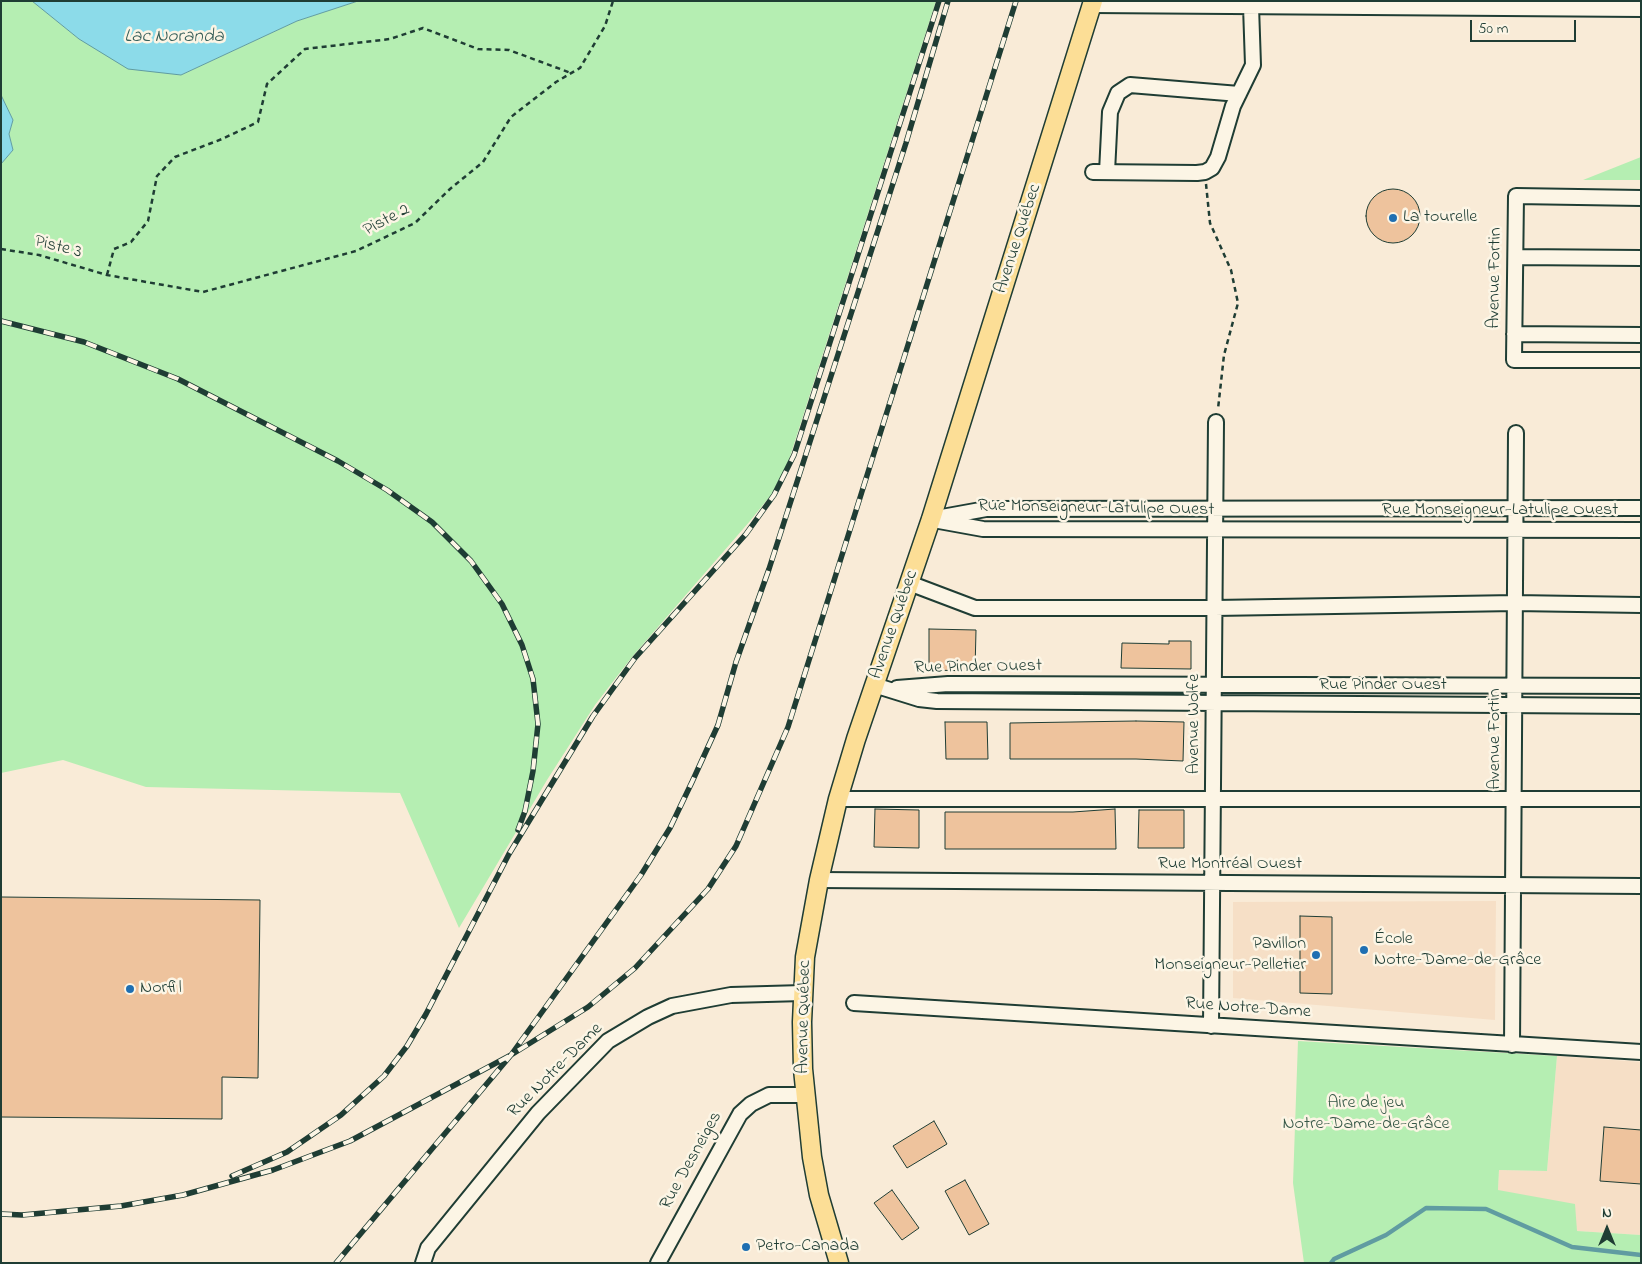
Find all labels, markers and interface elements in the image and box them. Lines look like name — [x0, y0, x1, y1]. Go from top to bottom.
scale bar — [1472, 10, 1578, 42]
text: 50 m — [1478, 18, 1508, 40]
water label: Lac Noranda — [124, 27, 224, 49]
street label: Avenue Québec — [991, 182, 1047, 296]
street label: Piste 2 — [360, 200, 414, 242]
place label: La tourelle — [1403, 207, 1477, 229]
marker: La tourelle — [1387, 212, 1399, 224]
street label: Avenue Fortin — [1484, 227, 1508, 329]
street label: Piste 3 — [32, 232, 84, 264]
street label: Rue Monseigneur-Latulipe Ouest — [978, 496, 1214, 522]
street label: Rue Monseigneur-Latulipe Ouest — [1382, 500, 1618, 522]
street label: Avenue Québec — [866, 568, 924, 682]
street label: Rue Pinder Ouest — [914, 656, 1042, 680]
street label: Avenue Wolfe — [1184, 674, 1206, 774]
street label: Rue Pinder Ouest — [1319, 675, 1447, 697]
street label: Avenue Fortin — [1485, 688, 1507, 790]
street label: Rue Montréal Ouest — [1158, 854, 1302, 876]
place label: École Notre-Dame-de-Grâce — [1374, 929, 1541, 972]
place label: Pavillon Monseigneur-Pelletier — [1154, 934, 1306, 976]
marker: École Notre-Dame-de-Grâce — [1358, 944, 1370, 956]
marker: Pavillon Monseigneur-Pelletier — [1310, 949, 1322, 961]
street label: Avenue Québec — [793, 960, 817, 1074]
place label: Norfil — [140, 978, 182, 1000]
marker: Norfil — [124, 983, 136, 995]
street label: Rue Notre-Dame — [1185, 994, 1311, 1024]
street label: Rue Notre-Dame — [504, 1019, 608, 1123]
park label: Aire de jeu Notre-Dame-de-Grâce — [1282, 1093, 1450, 1136]
street label: Rue Desneiges — [656, 1108, 728, 1214]
text: N — [1602, 1203, 1612, 1224]
north arrow — [1582, 1204, 1632, 1254]
place label: Petro-Canada — [756, 1236, 859, 1258]
marker: Petro-Canada — [740, 1241, 752, 1253]

